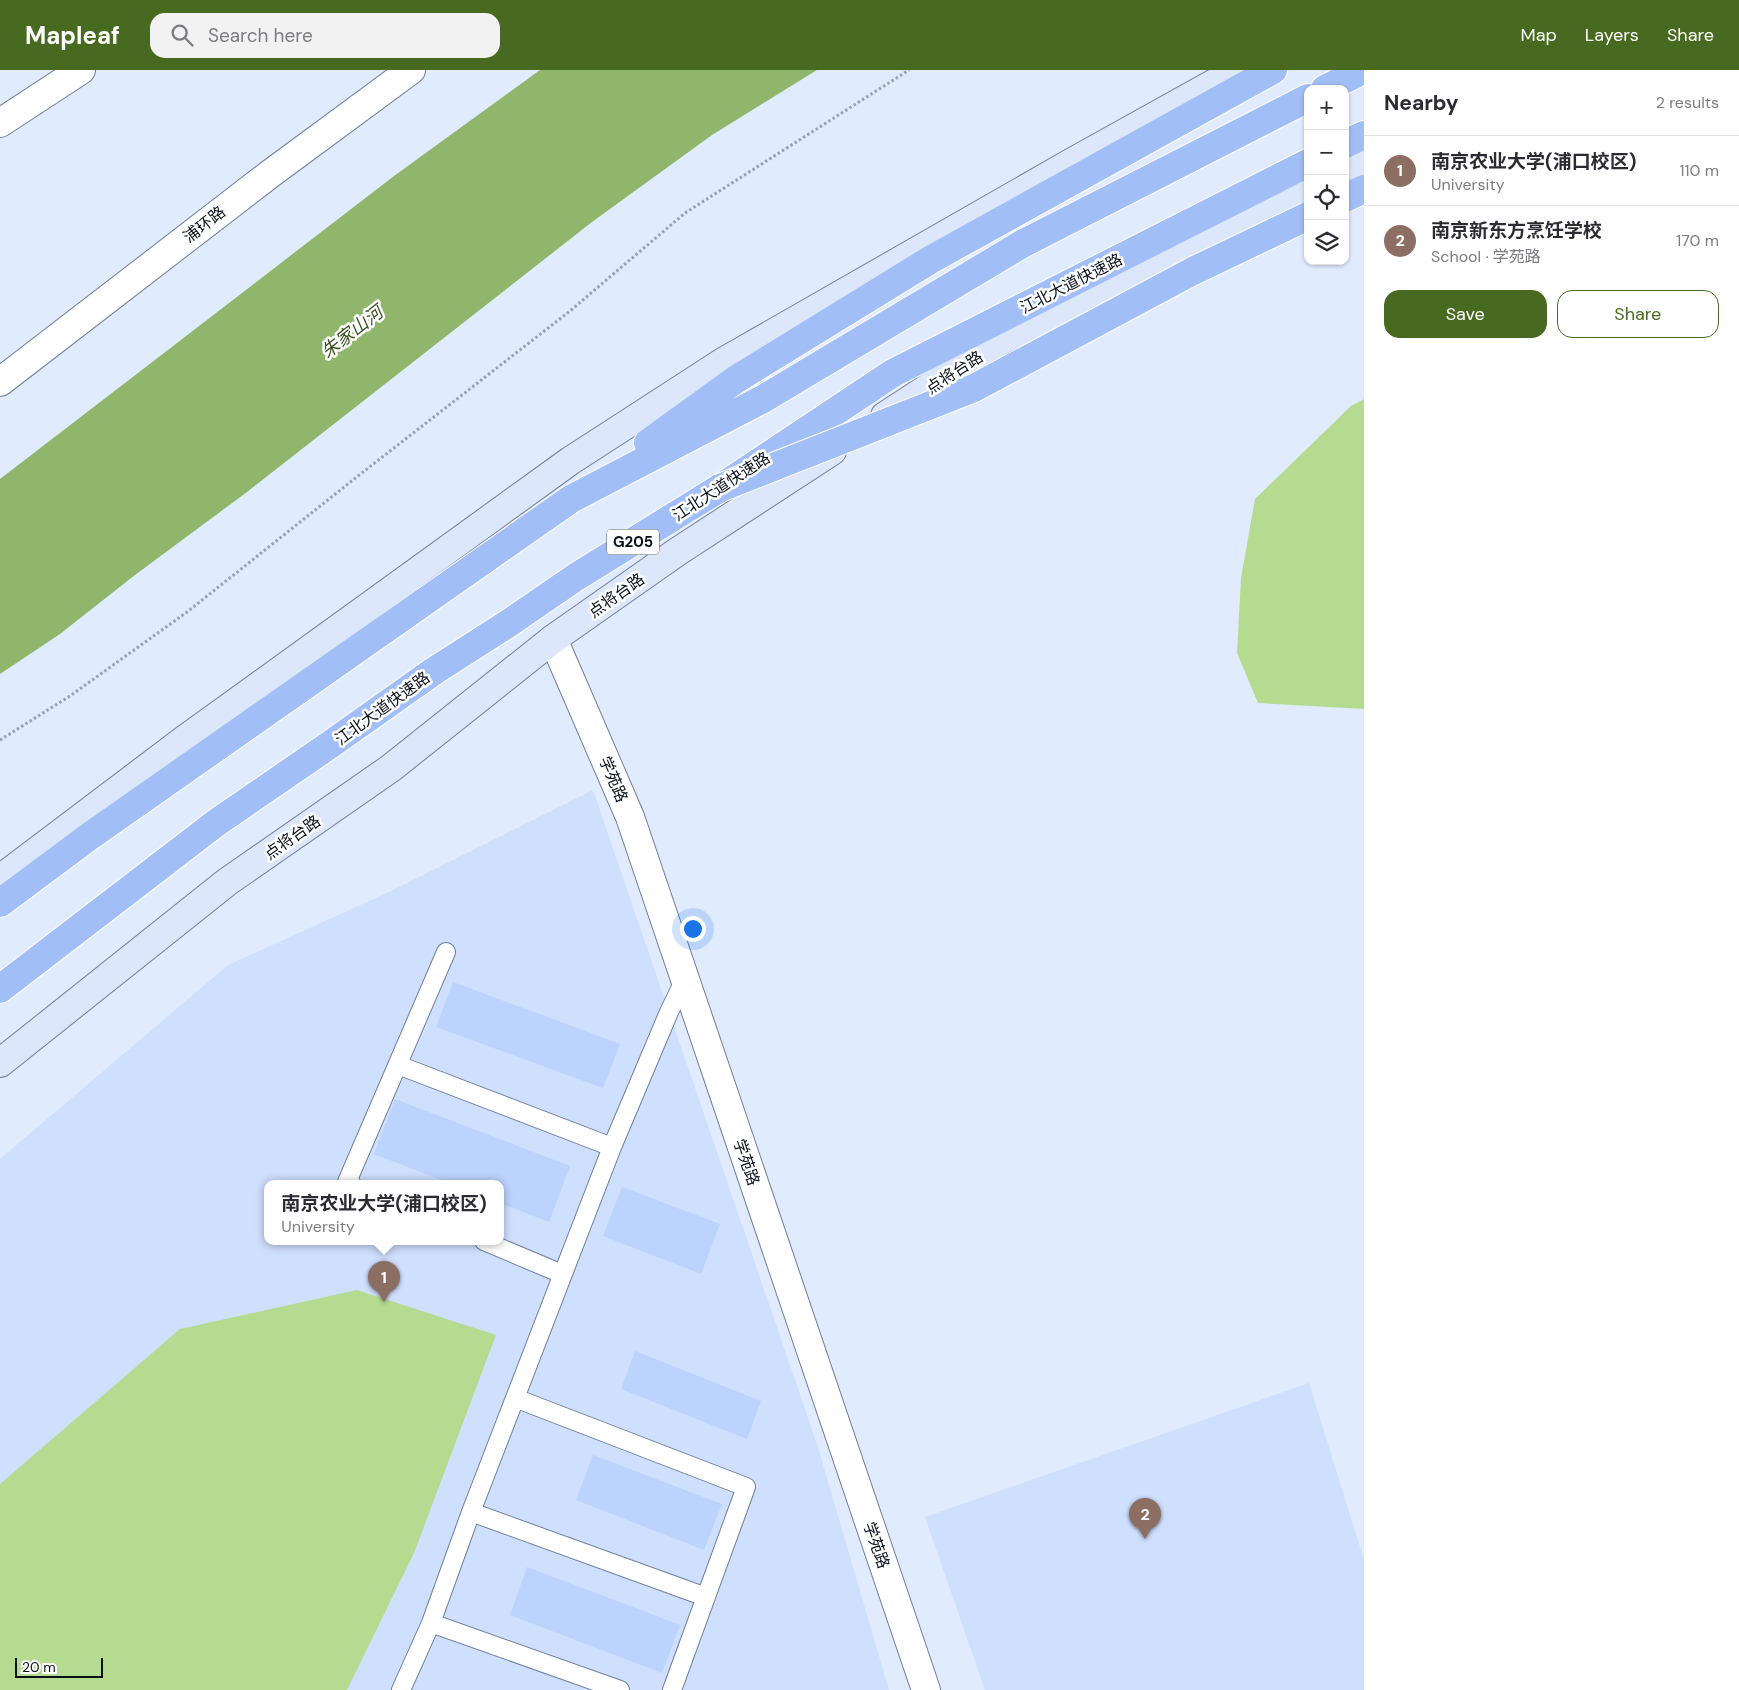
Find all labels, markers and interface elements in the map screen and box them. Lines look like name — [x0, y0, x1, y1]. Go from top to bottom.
search box — [150, 13, 500, 58]
text: Mapleaf — [25, 20, 120, 51]
icon: search — [168, 21, 196, 49]
text: Search here — [208, 23, 313, 48]
text: Map — [1521, 23, 1557, 47]
text: Layers — [1585, 23, 1639, 47]
text: Share — [1667, 23, 1714, 47]
map controls — [1304, 85, 1349, 265]
button: + — [1304, 85, 1349, 130]
text: Nearby — [1384, 89, 1458, 117]
text: 2 results — [1656, 92, 1719, 113]
button: − — [1304, 130, 1349, 175]
text: 南京农业大学(浦口校区) — [1431, 149, 1636, 174]
text: 1 — [1397, 160, 1403, 181]
text: 110 m — [1680, 160, 1719, 181]
text: University — [1431, 174, 1505, 195]
button: locate — [1304, 175, 1349, 220]
street label: 浦环路 — [179, 201, 230, 247]
text: 南京新东方烹饪学校 — [1431, 218, 1602, 243]
button: layers — [1304, 220, 1349, 265]
text: 2 — [1395, 230, 1405, 251]
text: 170 m — [1676, 230, 1719, 251]
text: School · 学苑路 — [1431, 246, 1541, 267]
street label: 江北大道快速路 — [1017, 249, 1126, 318]
button: Save — [1384, 290, 1547, 338]
button: Share — [1557, 290, 1719, 338]
water label: 朱家山河 — [316, 299, 390, 364]
street label: 点将台路 — [922, 346, 987, 399]
street label: 江北大道快速路 — [669, 447, 774, 526]
road number: G205 — [607, 530, 659, 554]
street label: 点将台路 — [584, 568, 649, 622]
street label: 江北大道快速路 — [331, 667, 434, 750]
street label: 学苑路 — [594, 753, 633, 805]
street label: 点将台路 — [260, 810, 325, 864]
your location — [680, 916, 706, 942]
street label: 学苑路 — [729, 1136, 764, 1188]
popup — [264, 1180, 504, 1245]
text: 南京农业大学(浦口校区) — [281, 1191, 487, 1216]
text: University — [281, 1216, 355, 1237]
pin: 1 — [368, 1261, 400, 1302]
pin: 2 — [1129, 1498, 1161, 1539]
street label: 学苑路 — [859, 1519, 894, 1571]
scale bar — [15, 1655, 102, 1678]
text: 20 m — [22, 1658, 56, 1676]

